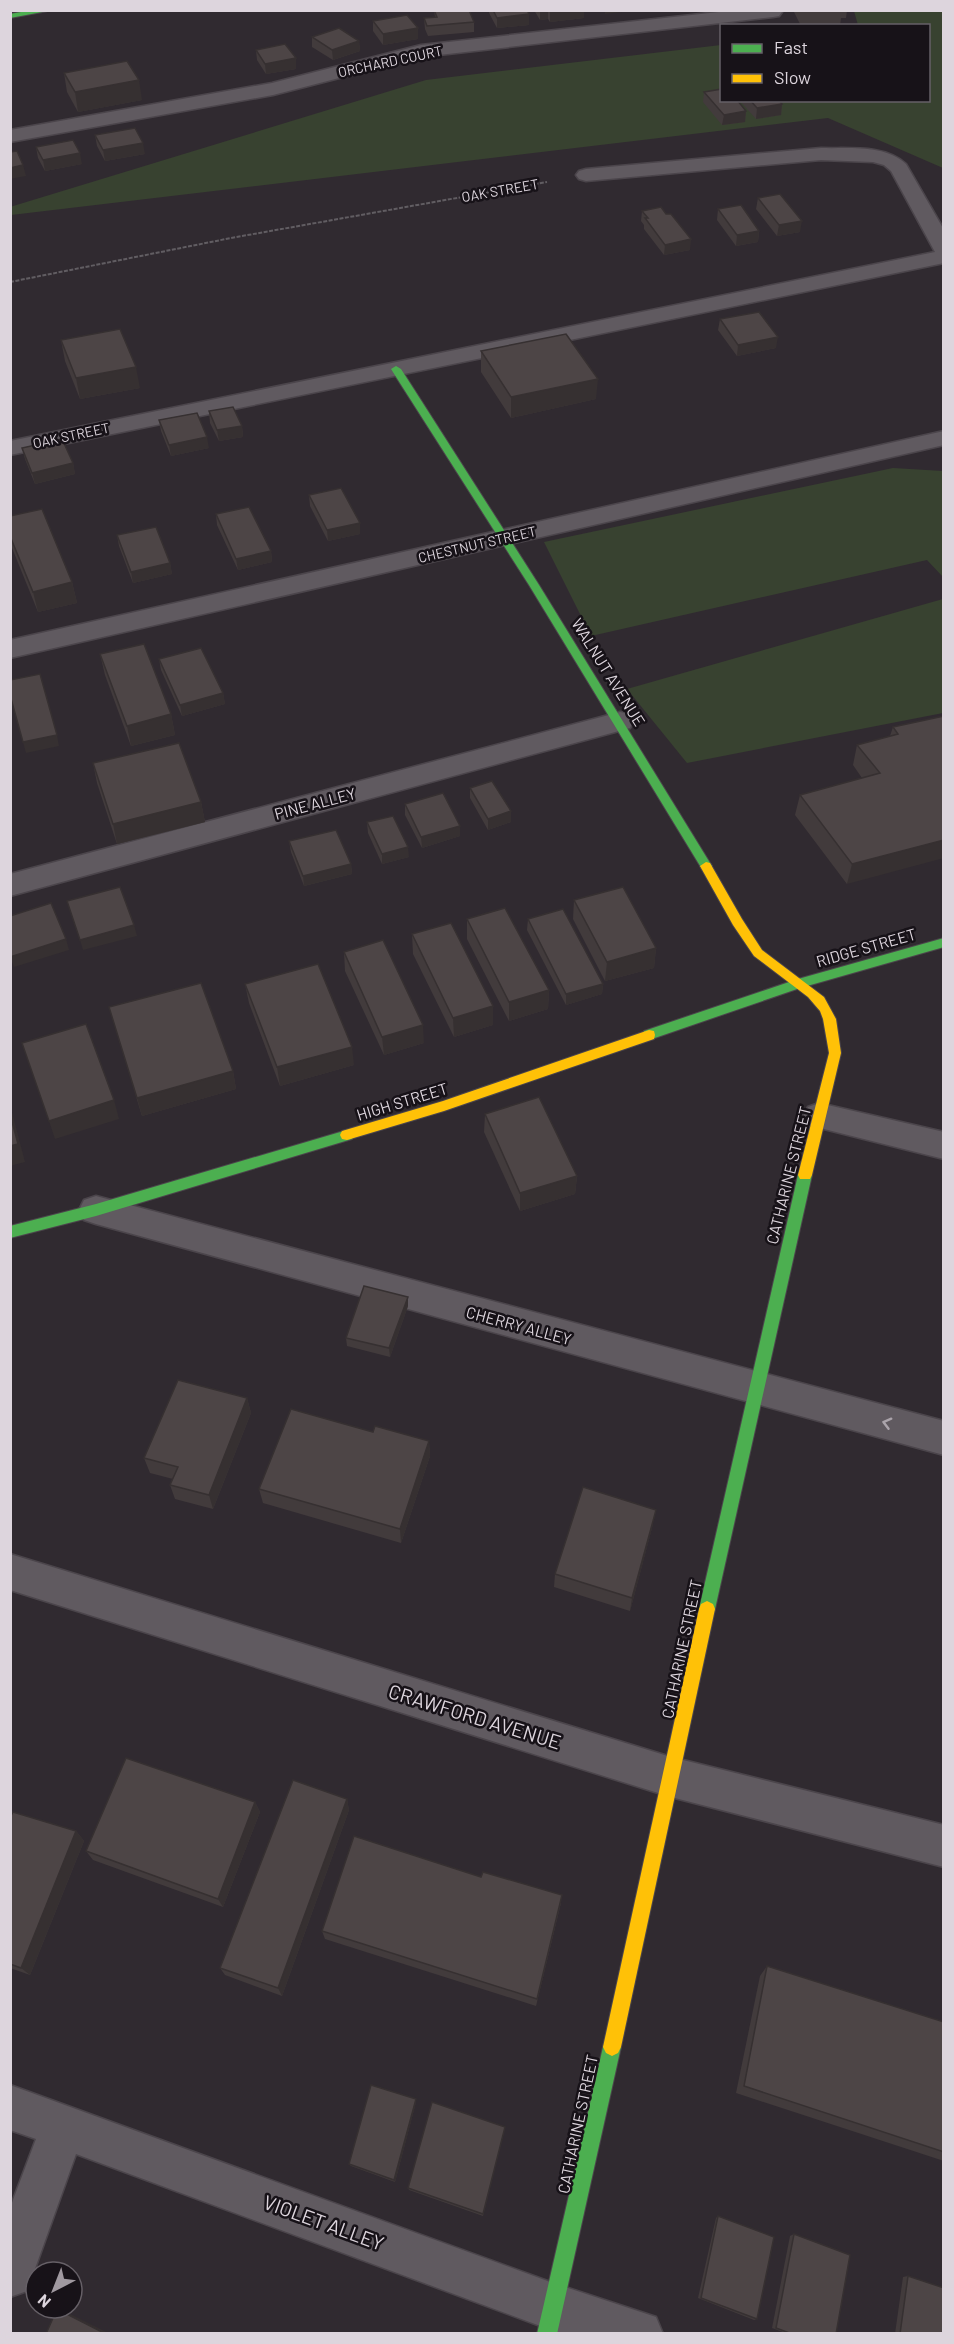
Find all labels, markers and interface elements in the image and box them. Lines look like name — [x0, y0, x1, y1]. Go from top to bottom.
legend — [720, 24, 930, 102]
text: Fast — [774, 36, 808, 58]
street label: ORCHARD COURT — [336, 42, 444, 80]
text: Slow — [774, 66, 811, 88]
street label: OAK STREET — [460, 175, 540, 205]
street label: OAK STREET — [31, 419, 111, 451]
street label: CHESTNUT STREET — [416, 522, 538, 566]
street label: WALNUT AVENUE — [568, 615, 650, 729]
street label: PINE ALLEY — [272, 783, 358, 823]
street label: RIDGE STREET — [814, 924, 918, 970]
street label: HIGH STREET — [354, 1078, 450, 1124]
street label: CATHARINE STREET — [762, 1104, 814, 1246]
street label: CHERRY ALLEY — [464, 1302, 574, 1348]
one-way arrow — [882, 1418, 892, 1431]
street label: CATHARINE STREET — [657, 1578, 705, 1720]
street label: CRAWFORD AVENUE — [386, 1678, 564, 1754]
street label: CATHARINE STREET — [553, 2053, 601, 2195]
street label: VIOLET ALLEY — [260, 2189, 388, 2255]
north arrow — [24, 2260, 84, 2320]
text: N — [33, 2291, 54, 2312]

